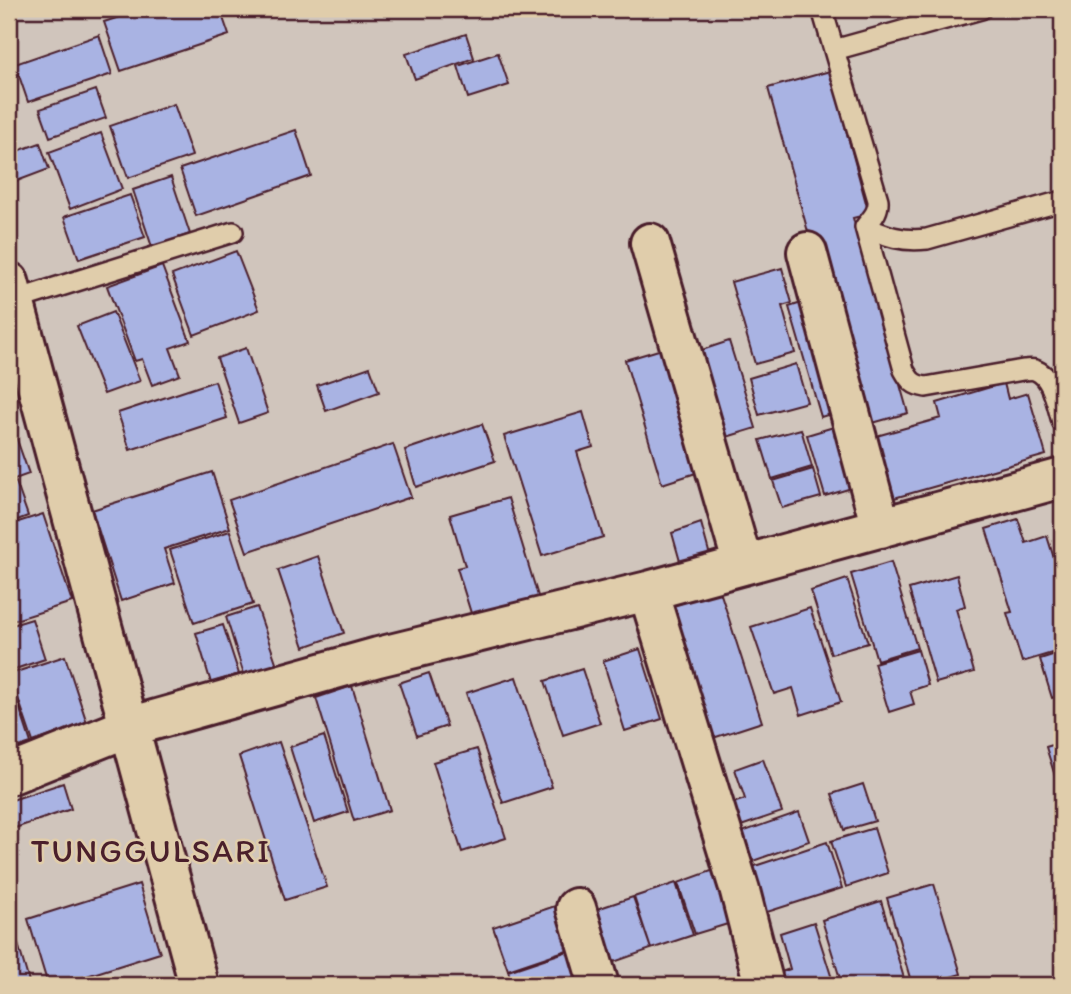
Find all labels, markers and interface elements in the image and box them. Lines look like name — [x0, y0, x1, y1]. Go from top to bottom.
district label: TUNGGULSARI — [31, 831, 271, 870]

